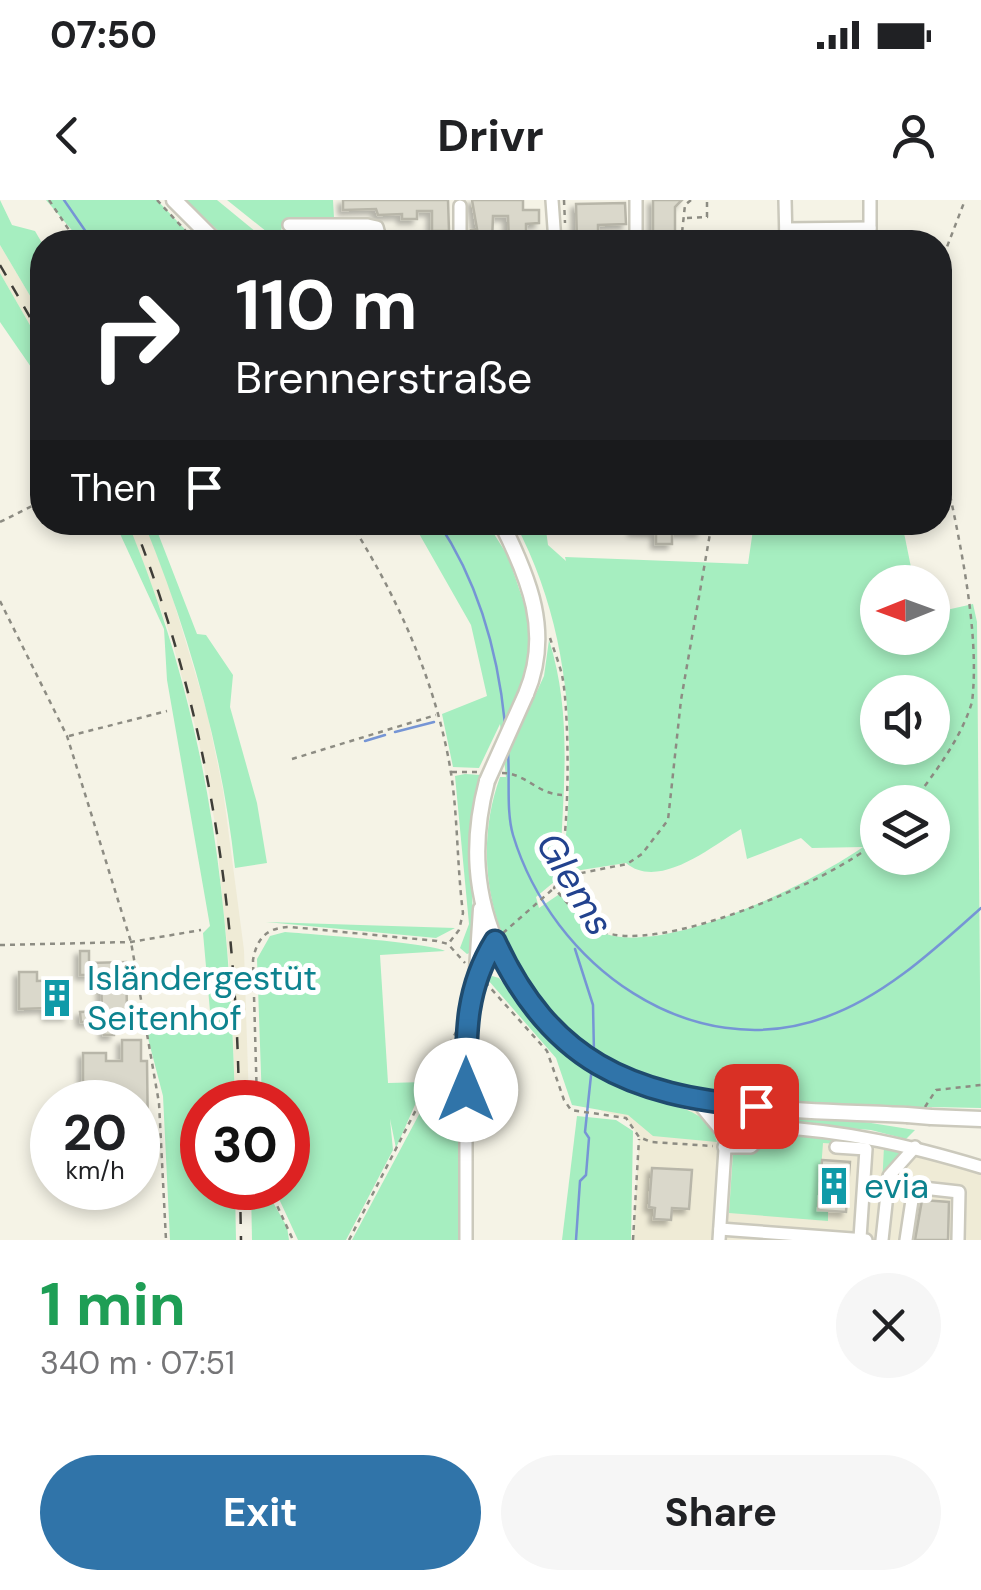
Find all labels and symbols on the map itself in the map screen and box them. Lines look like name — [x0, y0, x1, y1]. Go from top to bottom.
north arrow — [860, 565, 950, 655]
water label: Glems — [525, 823, 625, 945]
place label: Isländergestüt Seitenhof — [87, 955, 317, 1041]
building icon: Isländergestüt Seitenhof — [36, 977, 78, 1019]
position arrow — [414, 1038, 518, 1142]
pin — [714, 1064, 799, 1149]
speed limit sign: 30 — [180, 1080, 310, 1210]
place label: evia — [864, 1163, 929, 1209]
building icon: evia — [813, 1165, 855, 1207]

